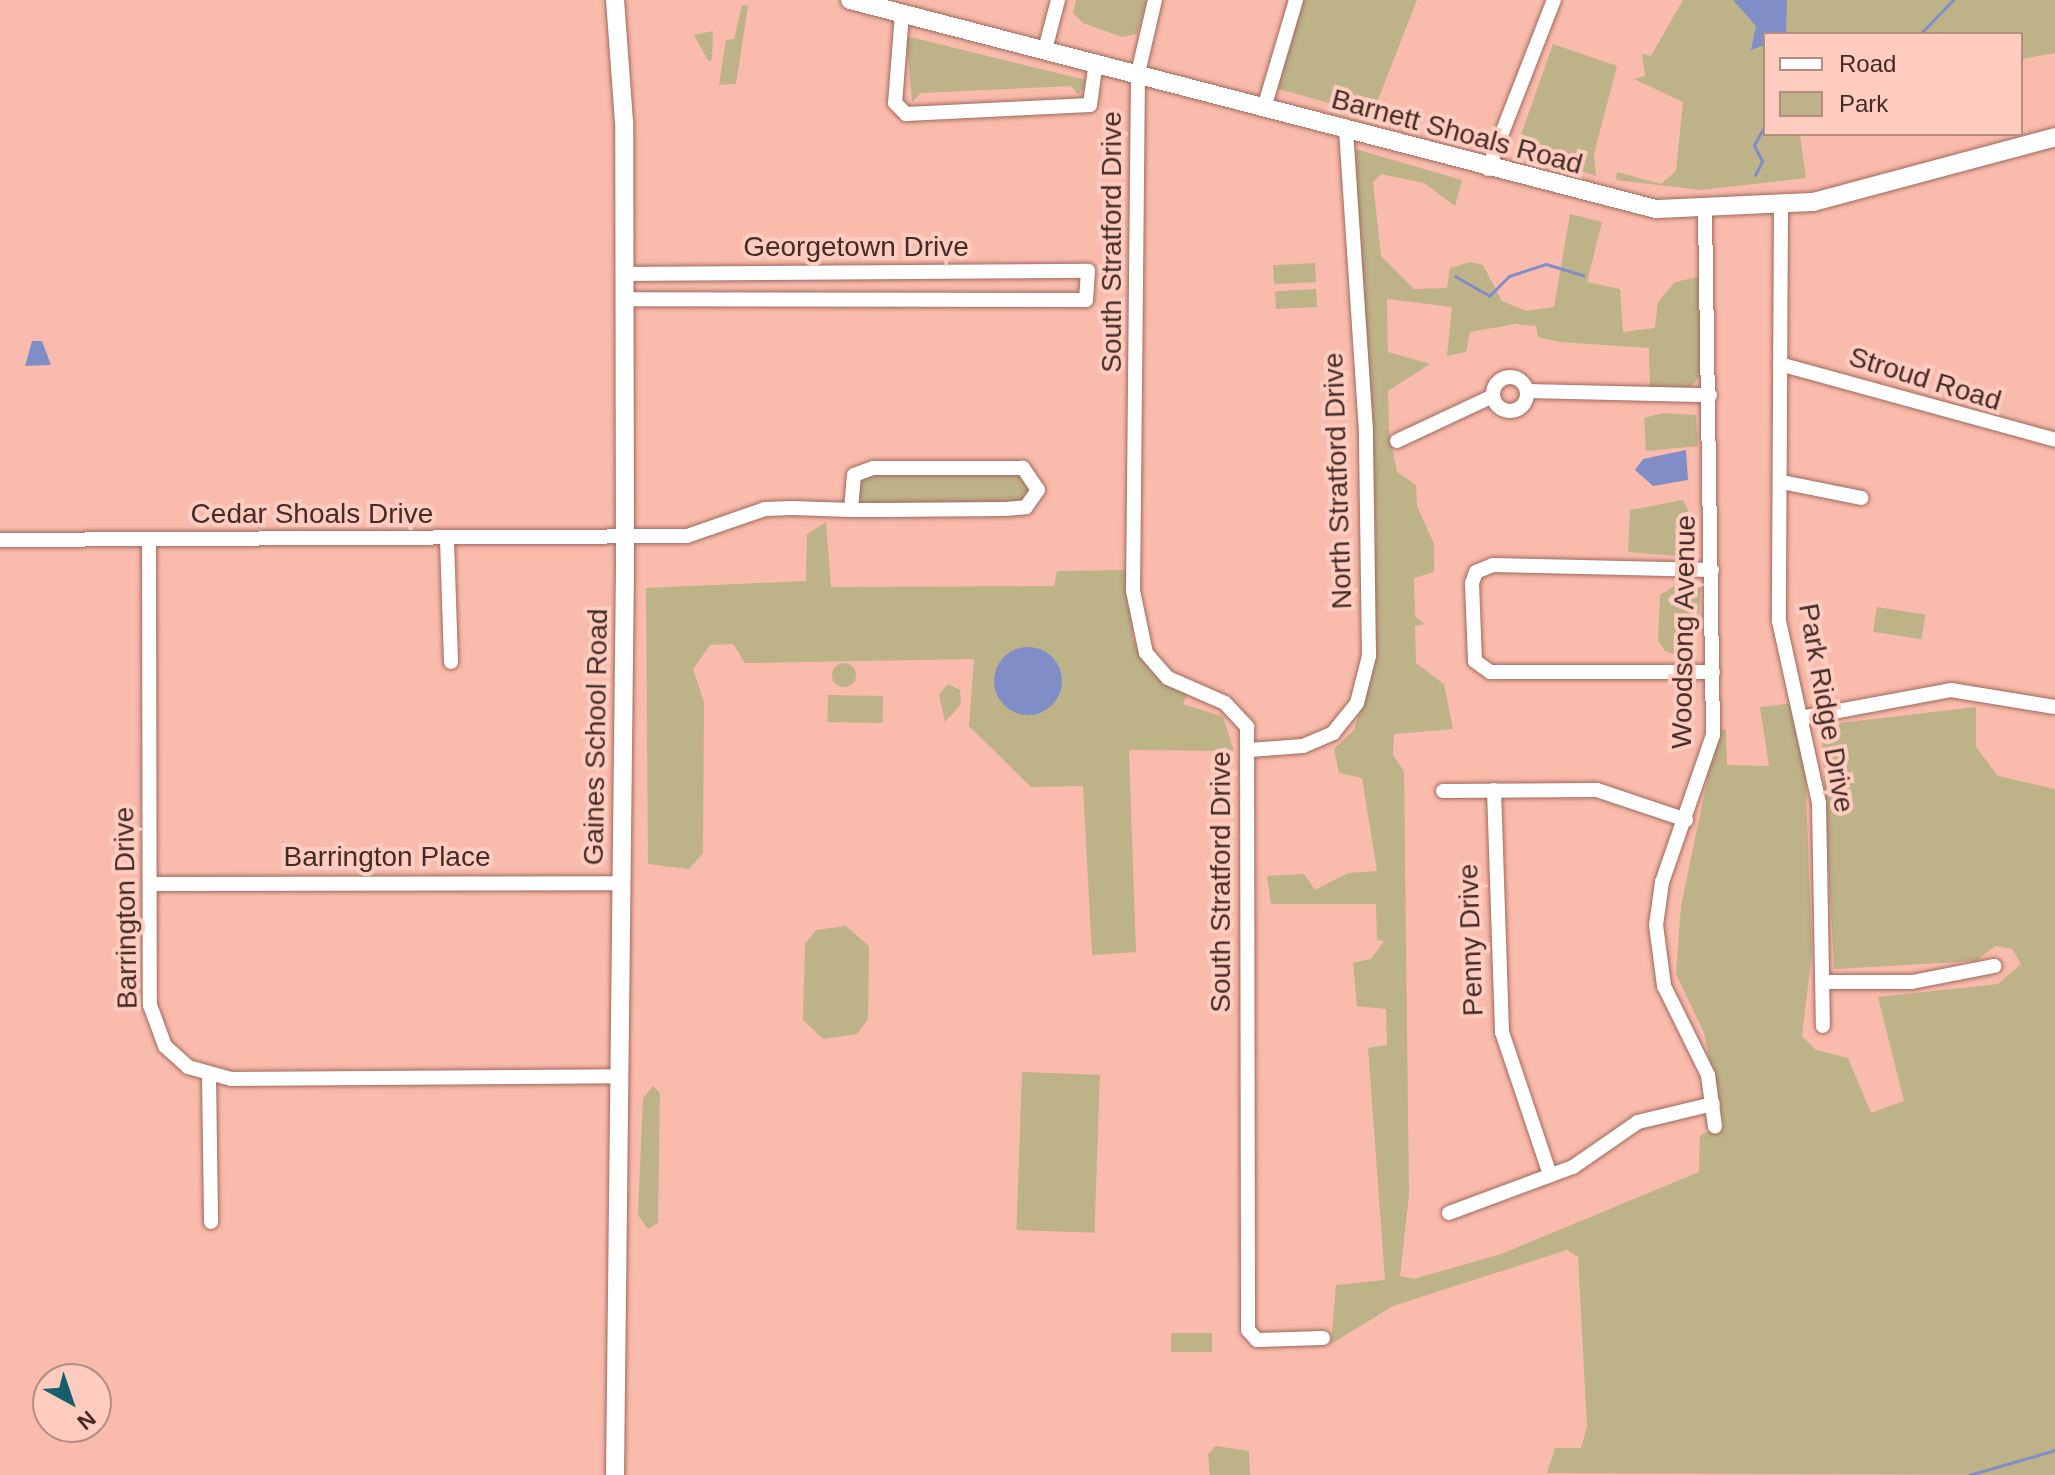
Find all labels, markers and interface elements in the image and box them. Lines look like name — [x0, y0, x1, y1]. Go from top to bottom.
legend — [1763, 32, 2023, 136]
text: Road — [1839, 50, 1896, 77]
street label: Barnett Shoals Road — [1328, 82, 1586, 182]
text: Park — [1839, 90, 1888, 117]
street label: South Stratford Drive — [1095, 111, 1129, 373]
street label: Georgetown Drive — [743, 230, 969, 264]
street label: Stroud Road — [1845, 340, 2005, 418]
street label: North Stratford Drive — [1317, 352, 1359, 610]
street label: Cedar Shoals Drive — [191, 497, 433, 531]
street label: Woodsong Avenue — [1665, 514, 1703, 750]
street label: Park Ridge Drive — [1791, 601, 1861, 815]
street label: Gaines School Road — [577, 608, 615, 866]
street label: South Stratford Drive — [1204, 751, 1238, 1013]
street label: Barrington Drive — [107, 807, 145, 1009]
street label: Barrington Place — [283, 840, 491, 874]
street label: Penny Drive — [1452, 863, 1490, 1017]
north arrow — [32, 1363, 112, 1443]
text: N — [72, 1406, 101, 1435]

